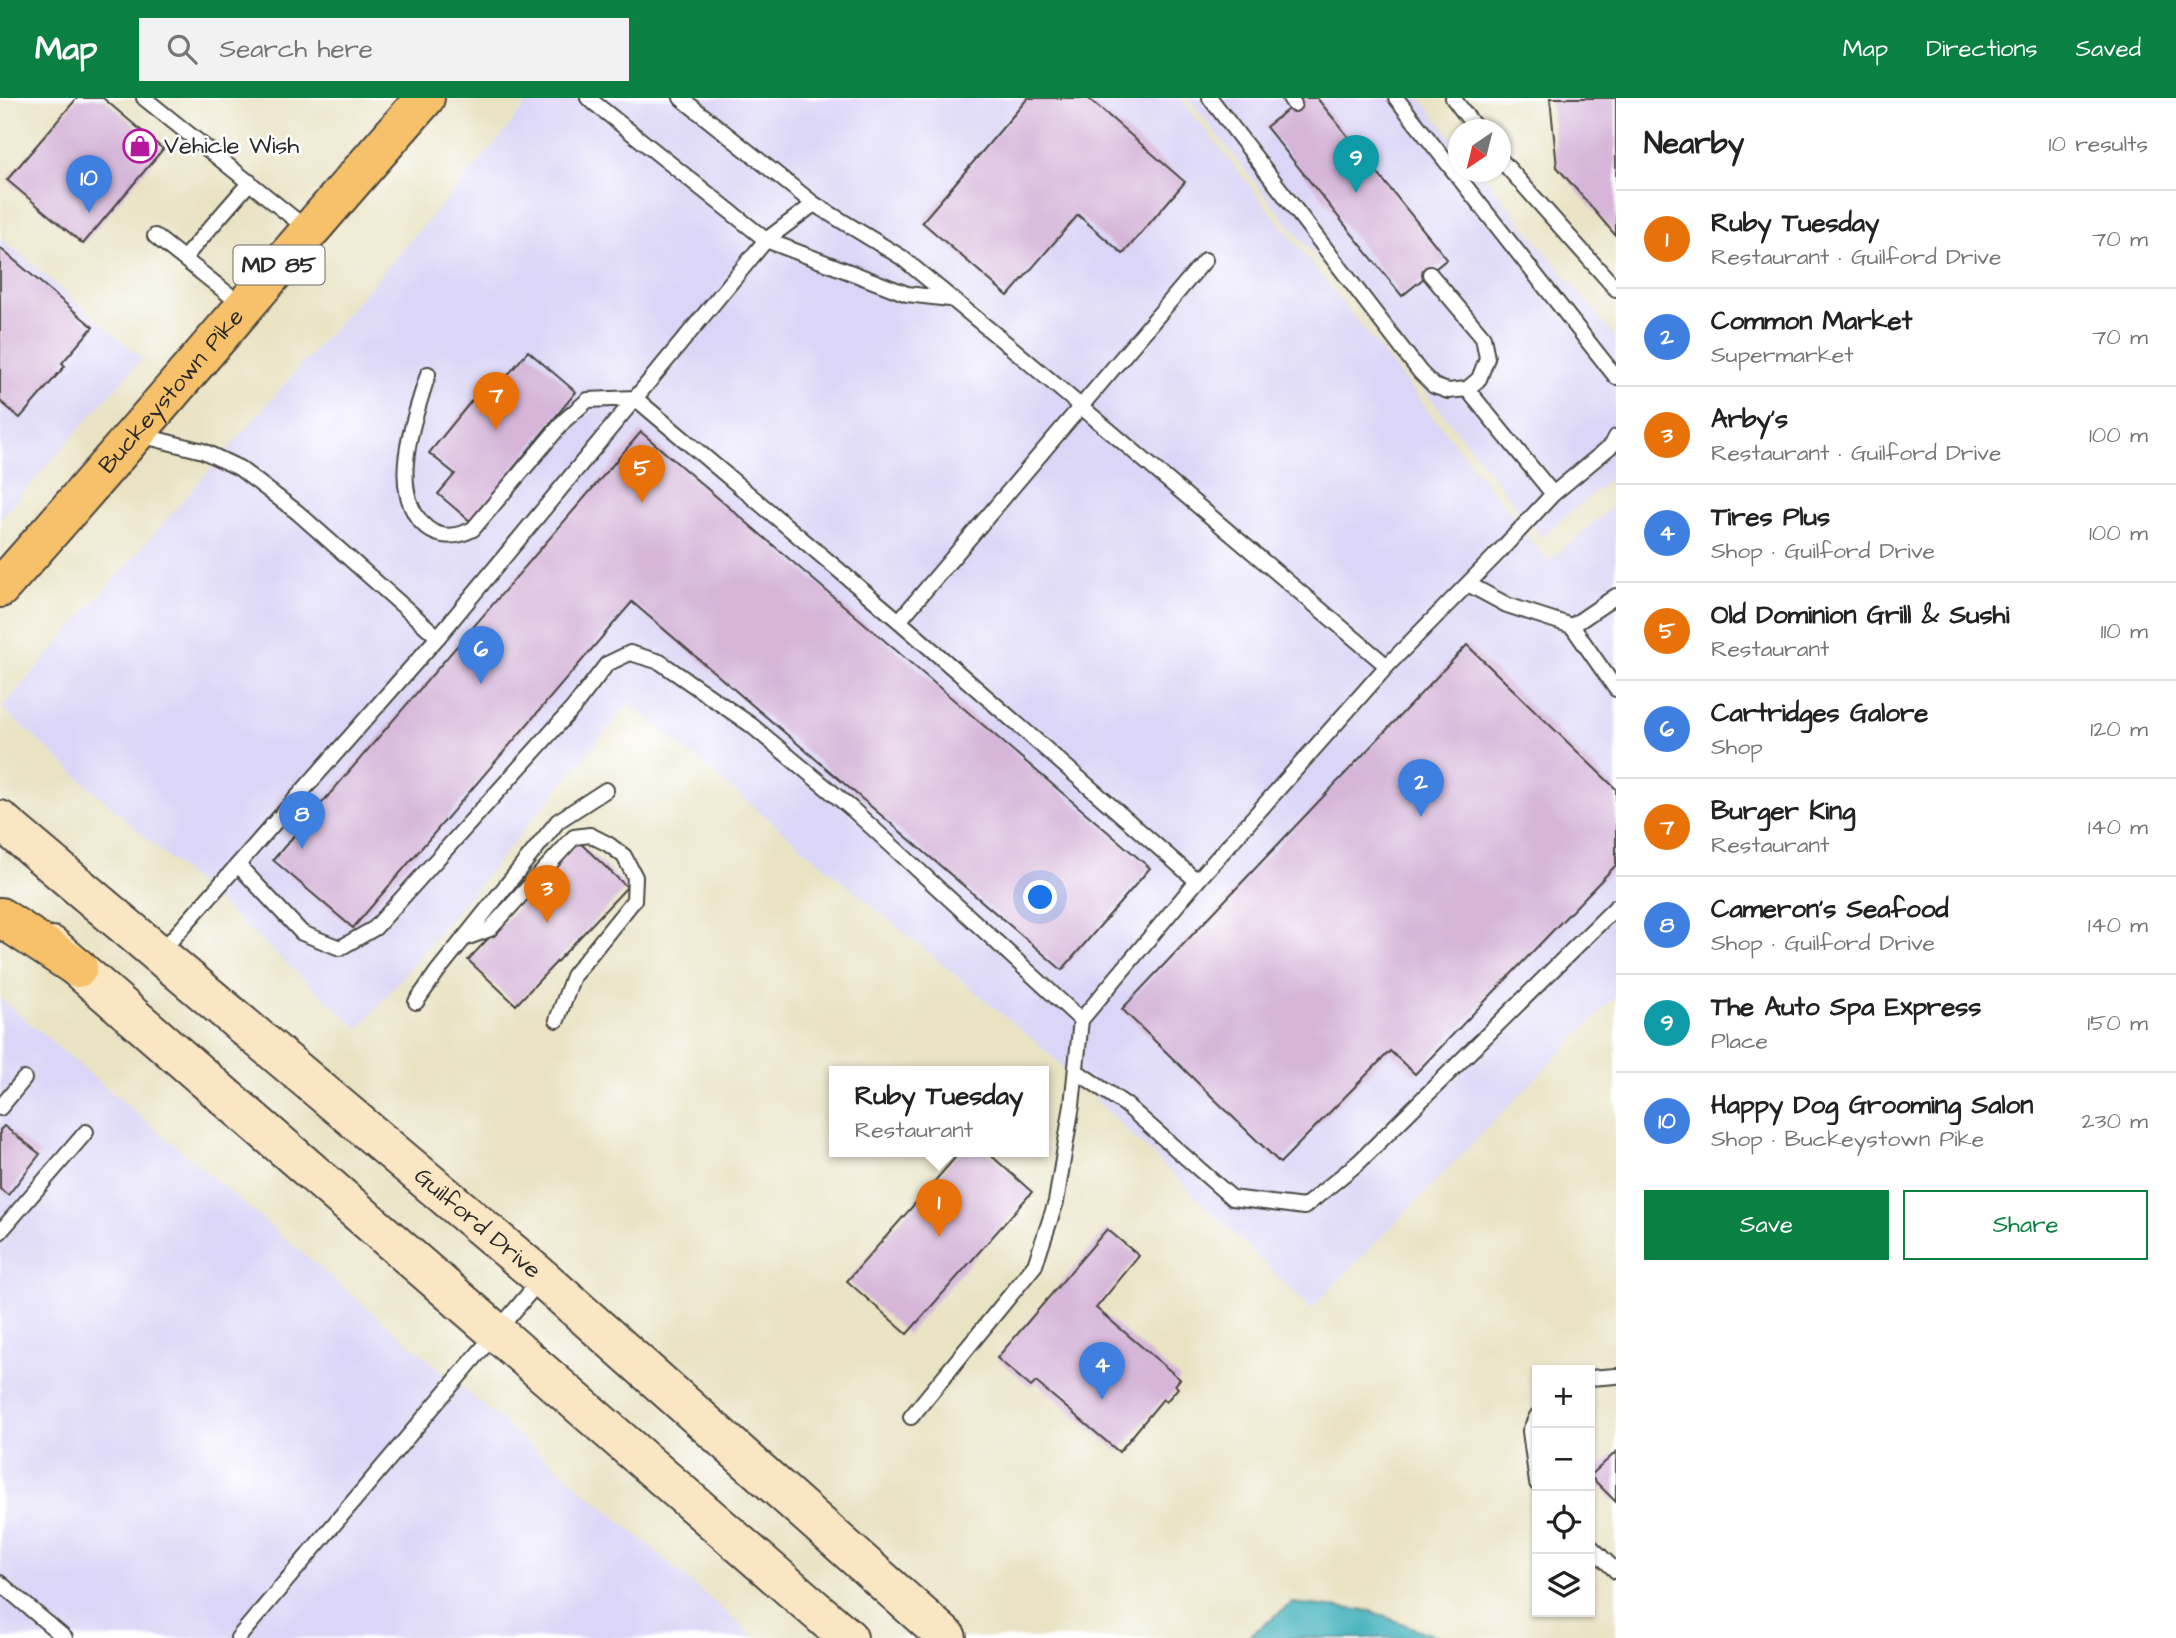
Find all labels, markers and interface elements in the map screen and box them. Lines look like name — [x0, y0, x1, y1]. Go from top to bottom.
search box — [139, 18, 629, 81]
text: Map — [35, 26, 97, 72]
icon: search — [163, 30, 201, 68]
text: Search here — [219, 31, 373, 67]
text: Map — [1843, 32, 1888, 66]
text: Directions — [1926, 32, 2038, 66]
text: Saved — [2076, 32, 2141, 66]
north arrow — [1448, 119, 1511, 182]
text: Nearby — [1644, 123, 1744, 165]
shop icon: Vehicle Wish — [121, 127, 159, 165]
text: 10 results — [2049, 128, 2148, 160]
place label: Vehicle Wish — [164, 129, 299, 163]
pin: 9 — [1333, 135, 1379, 193]
pin: 10 — [66, 155, 112, 213]
text: Ruby Tuesday — [1711, 205, 1879, 241]
text: 1 — [1666, 223, 1668, 255]
text: 70 m — [2092, 223, 2148, 255]
text: Restaurant · Guilford Drive — [1711, 241, 2001, 273]
road number: MD 85 — [233, 246, 324, 284]
street label: Buckeystown Pike — [91, 301, 252, 481]
text: Common Market — [1711, 303, 1912, 339]
text: 2 — [1660, 321, 1674, 353]
text: 70 m — [2092, 321, 2148, 353]
text: Supermarket — [1711, 339, 1854, 371]
pin: 7 — [473, 372, 519, 430]
text: Arby's — [1711, 401, 1788, 437]
text: 3 — [1661, 419, 1673, 451]
text: 100 m — [2089, 419, 2148, 451]
text: Restaurant · Guilford Drive — [1711, 437, 2001, 469]
pin: 5 — [619, 445, 665, 503]
text: Tires Plus — [1711, 499, 1830, 535]
text: 4 — [1659, 517, 1675, 549]
text: 100 m — [2089, 517, 2148, 549]
text: Shop · Guilford Drive — [1711, 535, 1935, 567]
text: Old Dominion Grill & Sushi — [1711, 597, 2009, 633]
text: 5 — [1659, 615, 1675, 647]
text: 110 m — [2100, 615, 2148, 647]
pin: 6 — [458, 626, 504, 684]
text: Restaurant — [1711, 633, 1829, 665]
text: Cartridges Galore — [1711, 695, 1928, 731]
text: 6 — [1660, 713, 1674, 745]
text: 120 m — [2090, 713, 2148, 745]
text: Shop — [1711, 731, 1763, 763]
pin: 2 — [1398, 759, 1444, 817]
pin: 8 — [279, 791, 325, 849]
text: Burger King — [1711, 793, 1855, 829]
text: 7 — [1660, 811, 1674, 843]
text: 140 m — [2088, 811, 2148, 843]
text: Restaurant — [1711, 829, 1829, 861]
pin: 3 — [524, 865, 570, 923]
your location — [1023, 880, 1057, 914]
text: Cameron's Seafood — [1711, 891, 1949, 927]
text: 8 — [1660, 909, 1674, 941]
text: 140 m — [2088, 909, 2148, 941]
text: Shop · Guilford Drive — [1711, 927, 1935, 959]
text: The Auto Spa Express — [1711, 989, 1981, 1025]
text: 9 — [1660, 1007, 1674, 1039]
text: 150 m — [2087, 1007, 2148, 1039]
text: Place — [1711, 1025, 1768, 1057]
popup — [829, 1066, 1049, 1157]
text: Ruby Tuesday — [855, 1078, 1023, 1114]
text: Happy Dog Grooming Salon — [1711, 1087, 2033, 1123]
text: 10 — [1658, 1105, 1676, 1137]
text: 230 m — [2082, 1105, 2148, 1137]
text: Restaurant — [855, 1114, 973, 1146]
text: Shop · Buckeystown Pike — [1711, 1123, 1984, 1155]
street label: Guilford Drive — [406, 1160, 548, 1287]
pin: 1 — [916, 1179, 962, 1237]
button: Save — [1644, 1190, 1889, 1260]
button: Share — [1903, 1190, 2148, 1260]
pin: 4 — [1079, 1342, 1125, 1400]
map controls — [1532, 1365, 1595, 1617]
button: + — [1532, 1365, 1595, 1428]
button: − — [1532, 1428, 1595, 1491]
button: locate — [1532, 1491, 1595, 1554]
button: layers — [1532, 1554, 1595, 1617]

